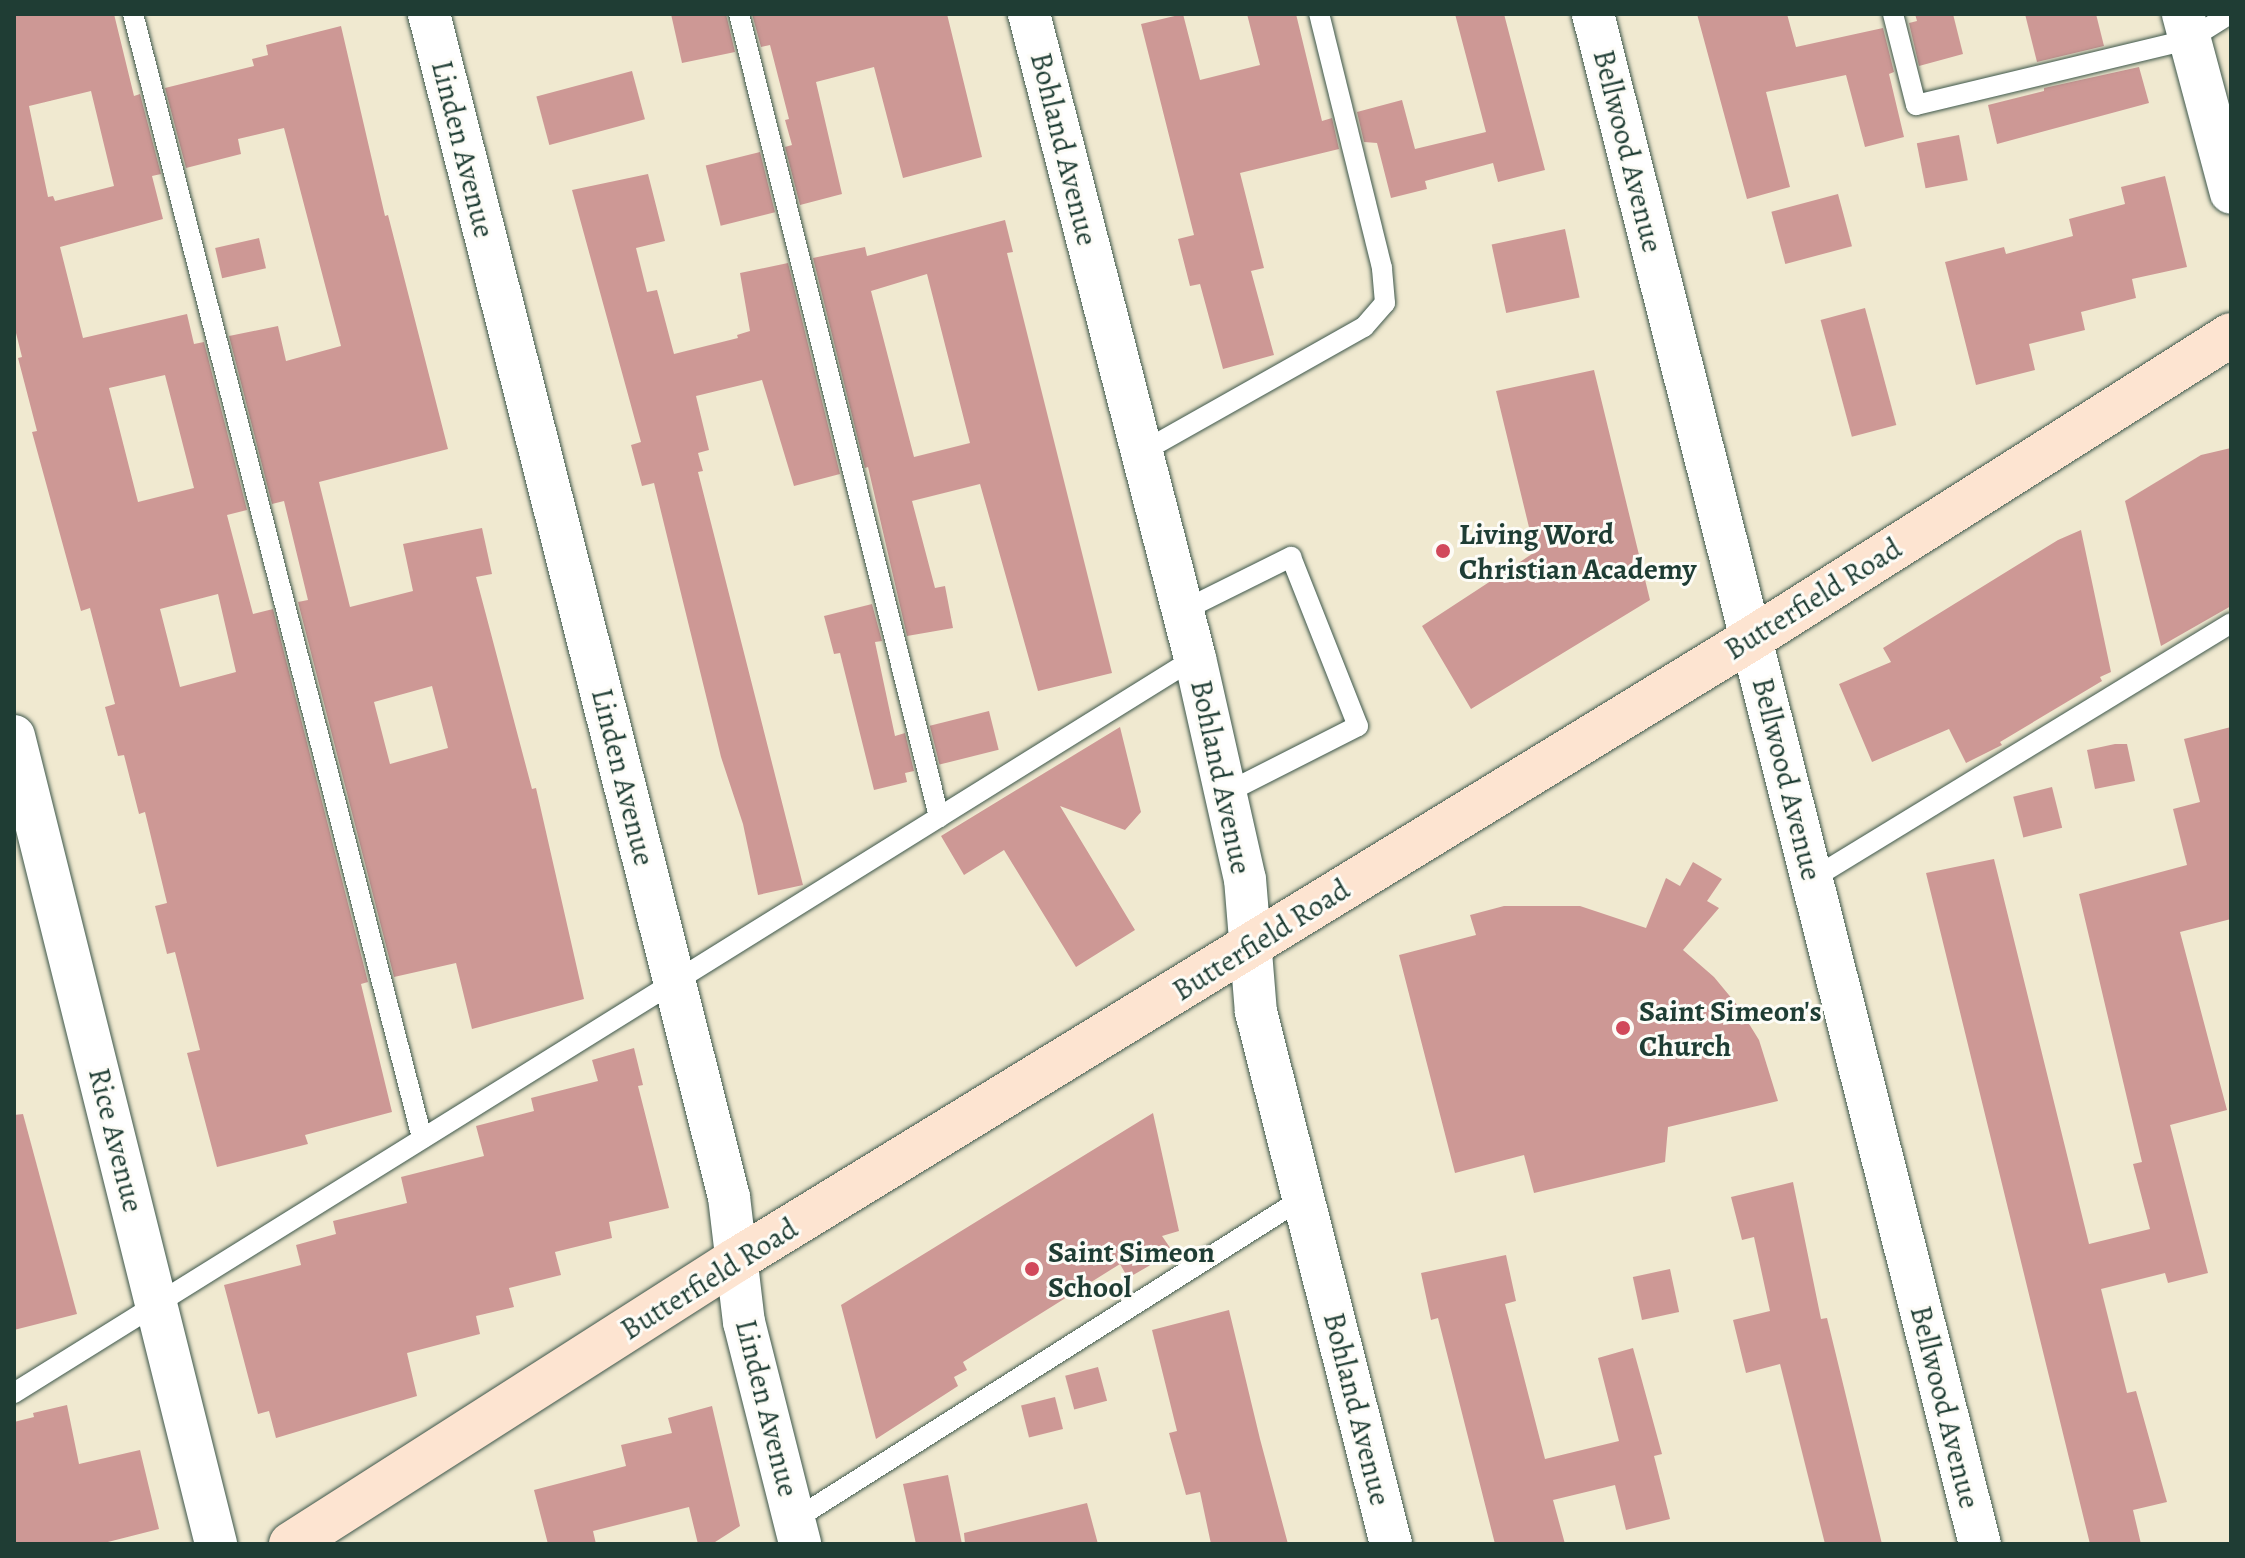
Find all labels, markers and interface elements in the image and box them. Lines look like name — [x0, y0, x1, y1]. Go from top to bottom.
street label: Bellwood Avenue — [1585, 46, 1671, 256]
street label: Bohland Avenue — [1023, 49, 1105, 249]
street label: Linden Avenue — [424, 57, 502, 241]
place label: Living Word Christian Academy — [1459, 516, 1696, 586]
street label: Butterfield Road — [1718, 530, 1908, 668]
marker: Living Word Christian Academy — [1434, 542, 1452, 560]
street label: Bellwood Avenue — [1744, 674, 1830, 884]
street label: Bohland Avenue — [1183, 677, 1259, 877]
street label: Linden Avenue — [584, 685, 662, 869]
street label: Butterfield Road — [1166, 871, 1356, 1009]
place label: Saint Simeon's Church — [1639, 993, 1822, 1064]
marker: Saint Simeon's Church — [1614, 1019, 1632, 1037]
street label: Rice Avenue — [81, 1064, 151, 1216]
street label: Butterfield Road — [614, 1210, 804, 1348]
place label: Saint Simeon School — [1048, 1234, 1215, 1304]
marker: Saint Simeon School — [1023, 1260, 1041, 1278]
street label: Bellwood Avenue — [1902, 1302, 1988, 1512]
street label: Bohland Avenue — [1316, 1309, 1398, 1509]
street label: Linden Avenue — [728, 1316, 806, 1500]

